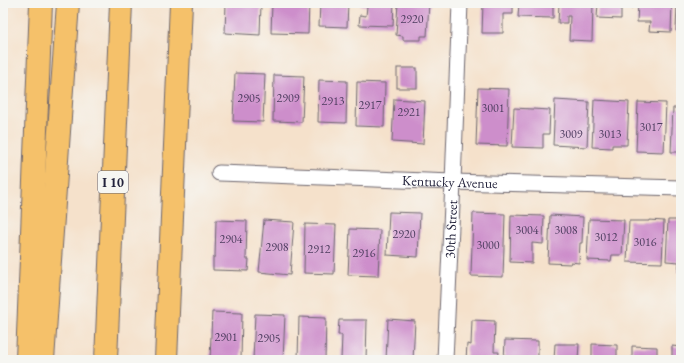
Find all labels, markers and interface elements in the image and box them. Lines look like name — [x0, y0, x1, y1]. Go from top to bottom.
house number: 2920 — [400, 11, 424, 27]
house number: 2905 — [237, 90, 261, 106]
house number: 2909 — [276, 90, 300, 106]
house number: 2913 — [321, 93, 345, 109]
house number: 2917 — [358, 97, 382, 113]
house number: 3001 — [481, 100, 505, 116]
house number: 2921 — [397, 104, 421, 120]
house number: 3017 — [639, 119, 663, 135]
house number: 3009 — [559, 126, 583, 142]
house number: 3013 — [598, 126, 622, 142]
road number: I 10 — [98, 171, 128, 193]
street label: Kentucky Avenue — [402, 171, 498, 192]
street label: 30th Street — [441, 199, 461, 259]
house number: 3004 — [515, 222, 539, 238]
house number: 3008 — [554, 222, 578, 238]
house number: 2920 — [392, 226, 416, 242]
house number: 3012 — [594, 229, 618, 245]
house number: 2904 — [219, 231, 243, 247]
house number: 3016 — [633, 234, 657, 250]
house number: 3000 — [476, 237, 500, 253]
house number: 2908 — [265, 239, 289, 255]
house number: 2912 — [307, 241, 331, 257]
house number: 2916 — [352, 245, 376, 261]
house number: 2901 — [214, 329, 238, 345]
house number: 2905 — [257, 330, 281, 346]

